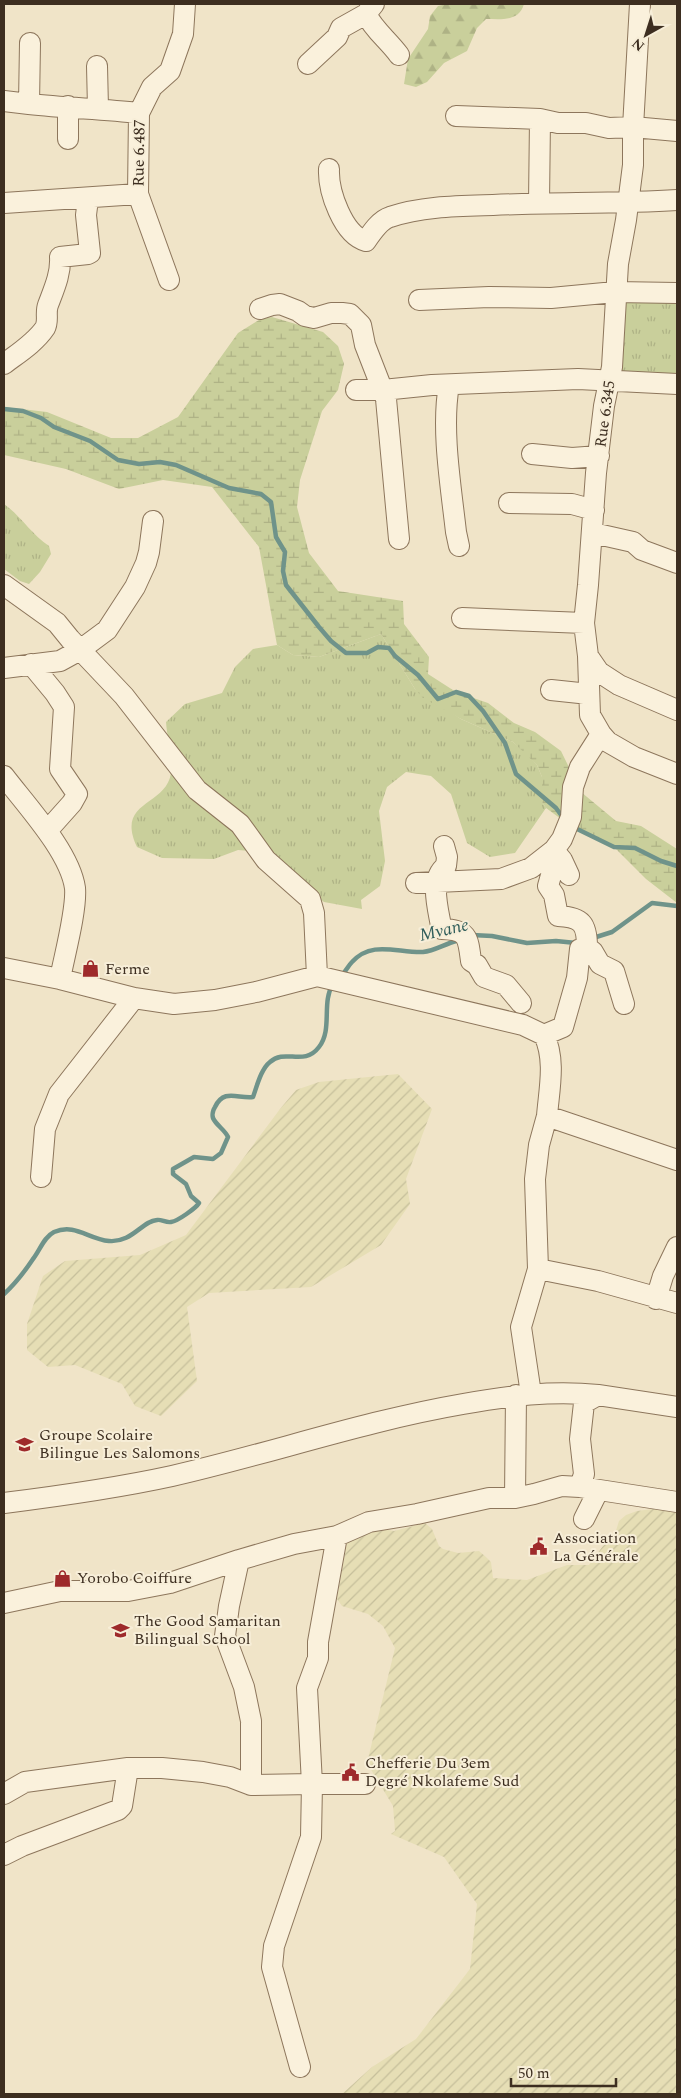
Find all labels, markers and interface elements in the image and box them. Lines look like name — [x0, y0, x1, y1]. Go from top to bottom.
north arrow — [621, 10, 671, 60]
text: N — [627, 33, 649, 56]
street label: Rue 6.487 — [126, 119, 152, 187]
street label: Rue 6.345 — [588, 379, 622, 449]
water label: Mvane — [416, 911, 472, 949]
place label: Ferme — [105, 957, 150, 981]
shop icon: Ferme — [81, 959, 101, 979]
place label: Groupe Scolaire Bilingue Les Salomons — [39, 1423, 200, 1465]
school or university icon: Groupe Scolaire Bilingue Les Salomons — [15, 1434, 35, 1454]
place label: Association La Générale — [553, 1526, 639, 1568]
public building icon: Association La Générale — [529, 1537, 549, 1557]
place label: Yorobo Coiffure — [77, 1566, 192, 1590]
shop icon: Yorobo Coiffure — [53, 1568, 73, 1588]
place label: The Good Samaritan Bilingual School — [134, 1609, 281, 1651]
school or university icon: The Good Samaritan Bilingual School — [110, 1620, 130, 1640]
place label: Chefferie Du 3em Degré Nkolafeme Sud — [365, 1751, 519, 1793]
public building icon: Chefferie Du 3em Degré Nkolafeme Sud — [341, 1762, 361, 1782]
scale bar — [511, 2056, 616, 2088]
text: 50 m — [518, 2062, 550, 2085]

